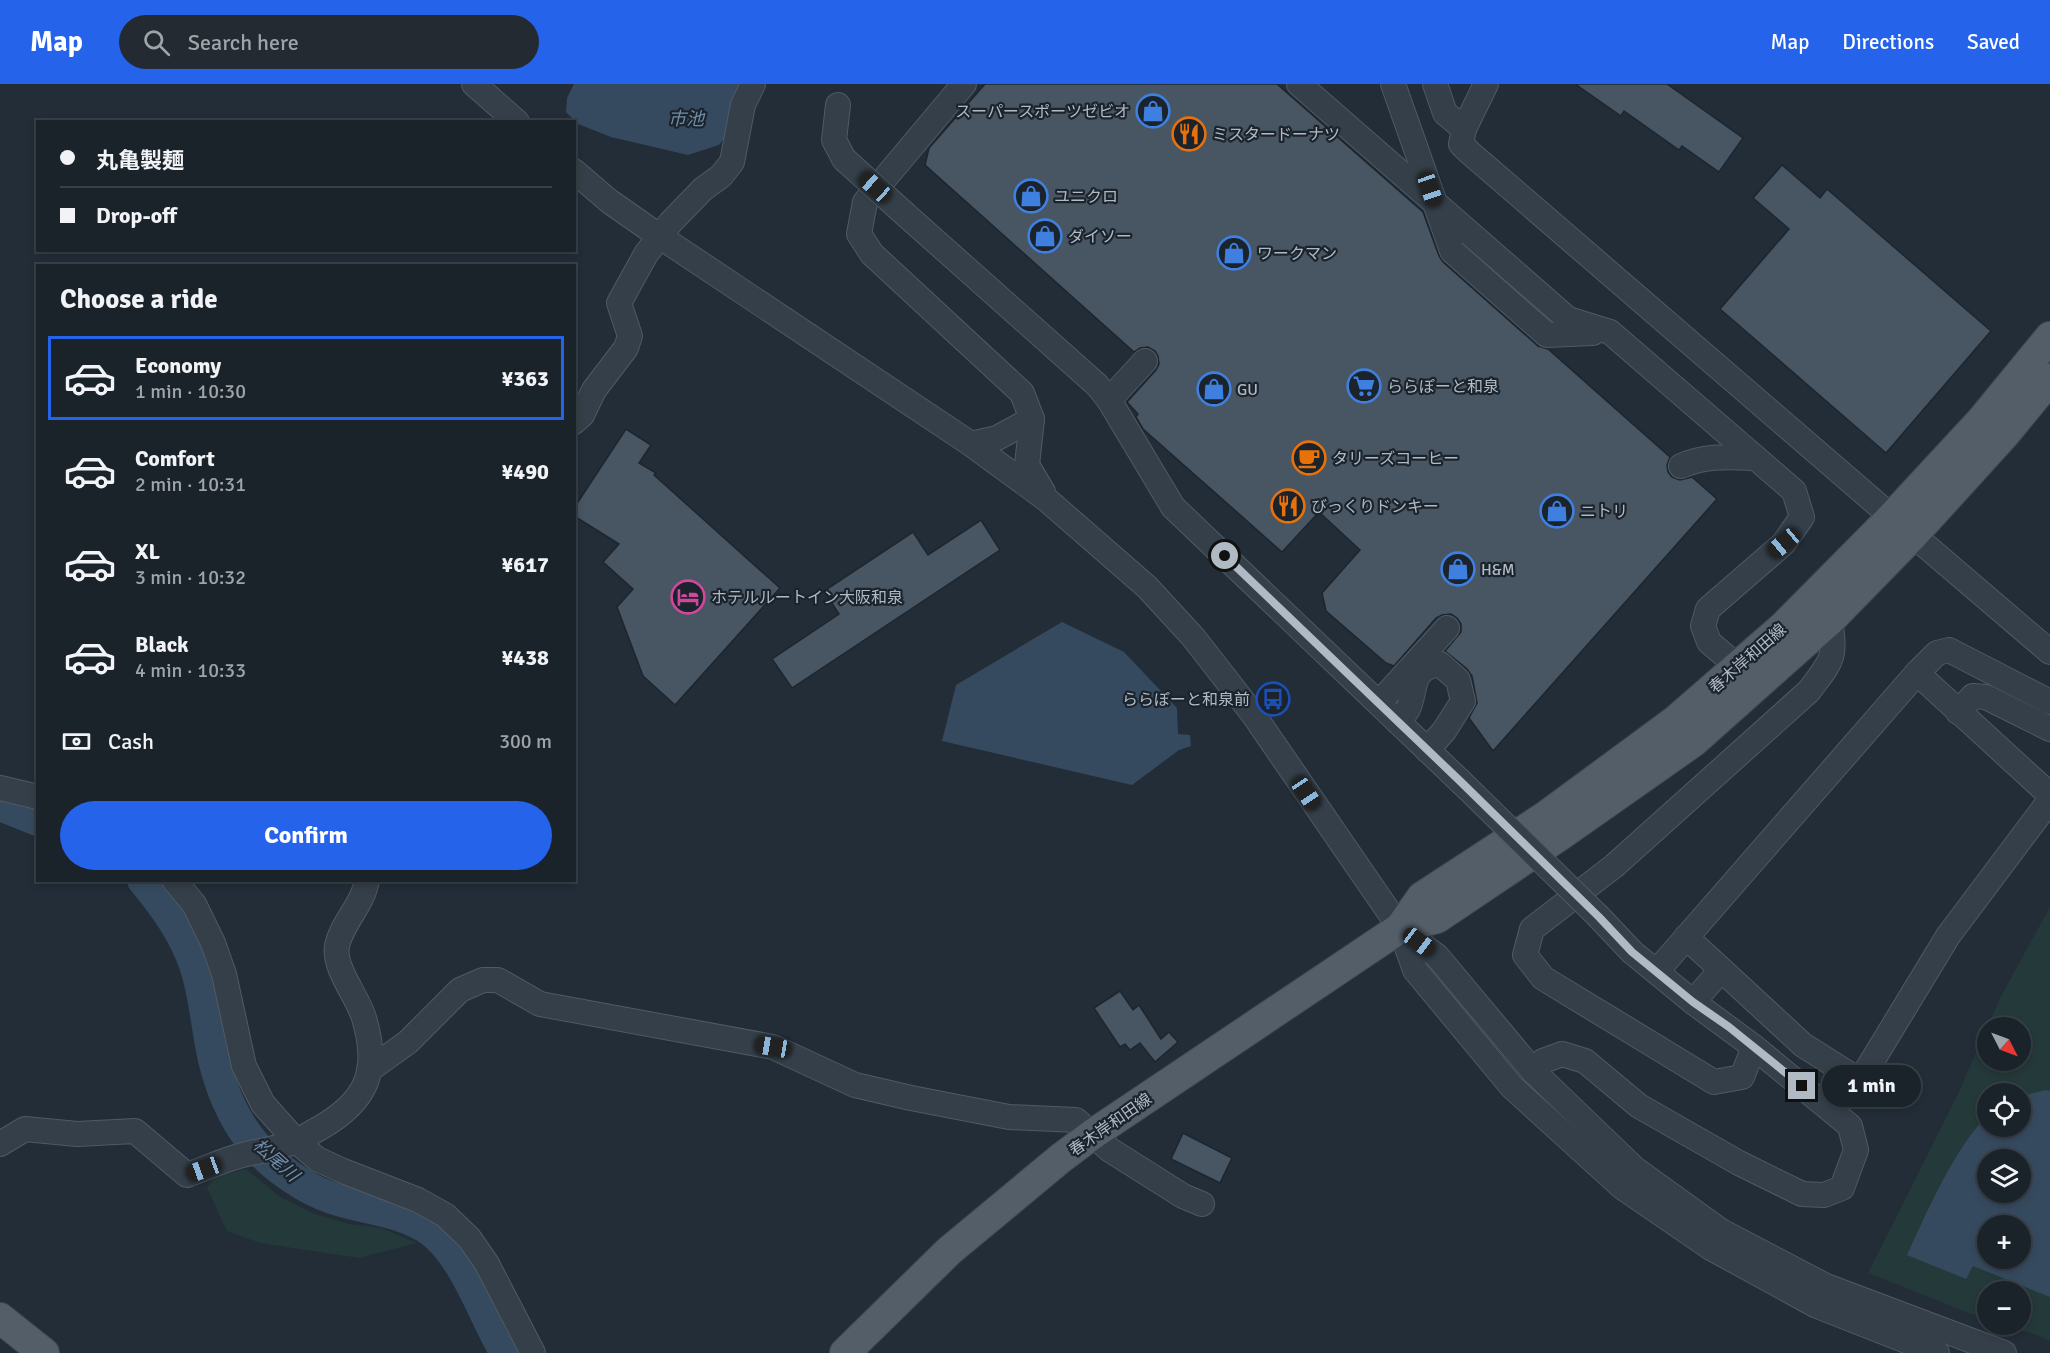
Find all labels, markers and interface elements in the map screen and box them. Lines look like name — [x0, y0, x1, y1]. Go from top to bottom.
search box — [119, 15, 539, 69]
text: Map — [30, 25, 83, 59]
icon: search — [140, 26, 173, 59]
text: Search here — [188, 29, 299, 56]
text: Map — [1771, 29, 1809, 55]
text: Directions — [1842, 29, 1934, 55]
text: Saved — [1967, 29, 2020, 55]
shop icon: スーパースポーツゼビオ — [1135, 93, 1171, 129]
place label: スーパースポーツゼビオ — [955, 102, 1130, 122]
water label: 市池 — [668, 108, 706, 130]
restaurant icon: ミスタードーナツ — [1171, 116, 1207, 152]
place label: ミスタードーナツ — [1212, 125, 1340, 145]
text: 丸亀製麺 — [96, 147, 184, 174]
car — [856, 168, 894, 206]
car — [1416, 169, 1444, 209]
shop icon: ユニクロ — [1013, 178, 1049, 214]
place label: ユニクロ — [1054, 187, 1118, 207]
text: Drop-off — [96, 202, 177, 229]
shop icon: ダイソー — [1027, 218, 1063, 254]
place label: ダイソー — [1068, 227, 1132, 247]
shop icon: ワークマン — [1216, 235, 1252, 271]
place label: ワークマン — [1257, 244, 1337, 264]
text: Choose a ride — [60, 283, 218, 316]
icon: car — [63, 351, 117, 405]
text: Economy — [135, 352, 221, 379]
text: ¥363 — [501, 365, 549, 392]
supermarket icon: ららぽーと和泉 — [1346, 368, 1382, 404]
shop icon: GU — [1196, 371, 1232, 407]
place label: ららぽーと和泉 — [1387, 377, 1499, 397]
text: 1 min · 10:30 — [135, 379, 246, 404]
place label: GU — [1237, 380, 1258, 400]
cafe icon: タリーズコーヒー — [1291, 440, 1327, 476]
icon: car — [63, 444, 117, 498]
text: Comfort — [135, 445, 215, 472]
place label: タリーズコーヒー — [1332, 449, 1459, 469]
text: ¥490 — [501, 458, 549, 485]
text: 2 min · 10:31 — [135, 472, 246, 497]
restaurant icon: びっくりドンキー — [1270, 488, 1306, 524]
shop icon: ニトリ — [1539, 493, 1575, 529]
place label: びっくりドンキー — [1311, 497, 1439, 517]
place label: ニトリ — [1580, 502, 1628, 522]
car — [1764, 525, 1804, 561]
icon: car — [63, 537, 117, 591]
text: XL — [135, 538, 160, 565]
route start — [1211, 542, 1238, 569]
text: ¥617 — [501, 551, 549, 578]
shop icon: H&M — [1440, 551, 1476, 587]
place label: H&M — [1481, 560, 1515, 580]
text: 3 min · 10:32 — [135, 565, 246, 590]
hotel icon: ホテルルートイン大阪和泉 — [670, 579, 706, 615]
place label: ホテルルートイン大阪和泉 — [711, 588, 903, 608]
street label: 春木岸和田線 — [1705, 620, 1790, 698]
icon: car — [63, 630, 117, 684]
text: Black — [135, 631, 189, 658]
text: ¥438 — [501, 644, 549, 671]
text: 4 min · 10:33 — [135, 658, 246, 683]
bus stop icon: ららぽーと和泉前 — [1255, 681, 1291, 717]
place label: ららぽーと和泉前 — [1122, 690, 1250, 710]
icon: cash — [60, 725, 93, 758]
text: Cash — [108, 728, 154, 755]
text: 300 m — [499, 729, 552, 754]
car — [1288, 773, 1324, 813]
button: Confirm — [60, 801, 552, 870]
car — [1399, 924, 1439, 960]
north arrow — [1977, 1017, 2031, 1071]
map controls — [1977, 1017, 2031, 1335]
car — [754, 1035, 792, 1059]
callout: 1 min — [1823, 1065, 1922, 1107]
route end — [1788, 1072, 1815, 1099]
text: 1 min — [1847, 1073, 1896, 1098]
button: locate — [1977, 1083, 2031, 1137]
street label: 春木岸和田線 — [1066, 1089, 1156, 1161]
water label: 松尾川 — [249, 1134, 305, 1188]
button: layers — [1977, 1149, 2031, 1203]
car — [184, 1154, 224, 1184]
button: + — [1977, 1215, 2031, 1269]
button: − — [1977, 1281, 2031, 1335]

